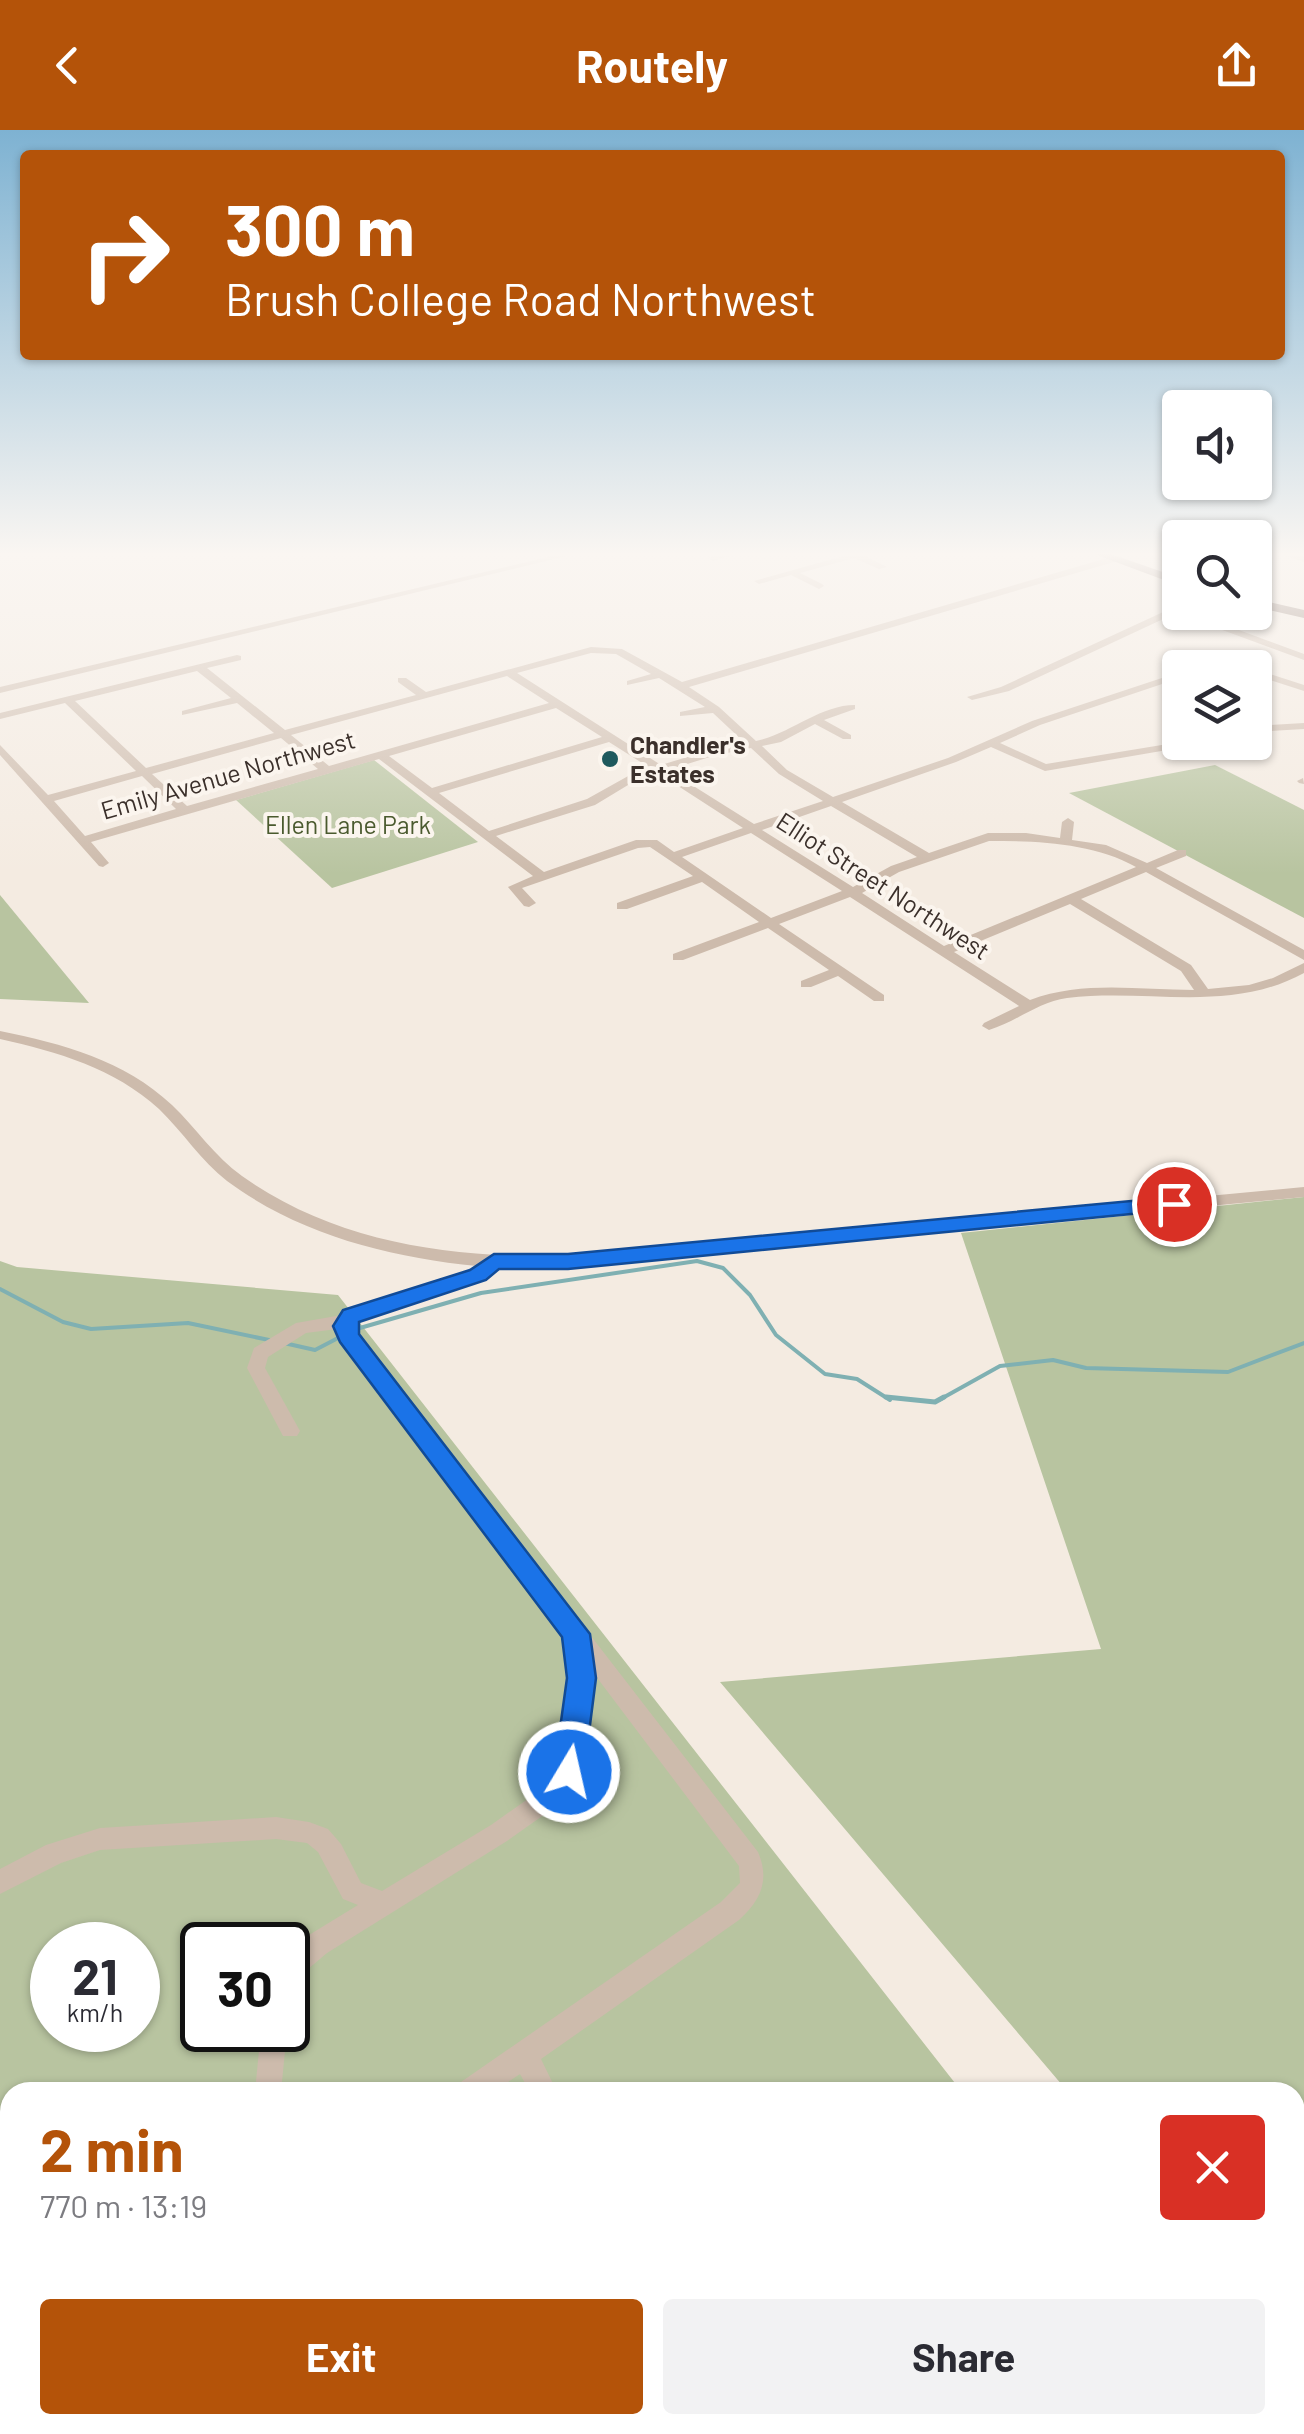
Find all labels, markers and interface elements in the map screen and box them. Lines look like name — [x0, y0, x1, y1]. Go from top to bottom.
icon: back — [40, 38, 95, 93]
text: Routely — [576, 38, 728, 92]
icon: share — [1209, 38, 1264, 93]
text: 300 m — [225, 186, 415, 270]
icon: right — [60, 190, 190, 320]
text: Brush College Road Northwest — [225, 271, 816, 325]
map controls — [1162, 390, 1272, 760]
button: sound — [1162, 390, 1272, 500]
button: search — [1162, 520, 1272, 630]
button: layers — [1162, 650, 1272, 760]
street label: Emily Avenue Northwest — [97, 723, 358, 825]
place label: Chandler's Estates — [630, 729, 746, 788]
marker: Chandler's Estates — [599, 748, 621, 770]
street label: Elliot Street Northwest — [771, 805, 996, 965]
park label: Ellen Lane Park — [265, 809, 431, 839]
pin — [1132, 1162, 1217, 1247]
icon: arrive — [1147, 1177, 1202, 1232]
position arrow — [517, 1720, 621, 1824]
speed limit sign: 30 — [180, 1922, 310, 2052]
text: 21 — [72, 1945, 118, 2005]
text: km/h — [67, 1997, 123, 2027]
text: 2 min — [40, 2112, 184, 2184]
button: close — [1160, 2115, 1265, 2220]
text: 770 m · 13:19 — [40, 2186, 207, 2224]
button: Exit — [40, 2299, 643, 2414]
button: Share — [663, 2299, 1265, 2414]

